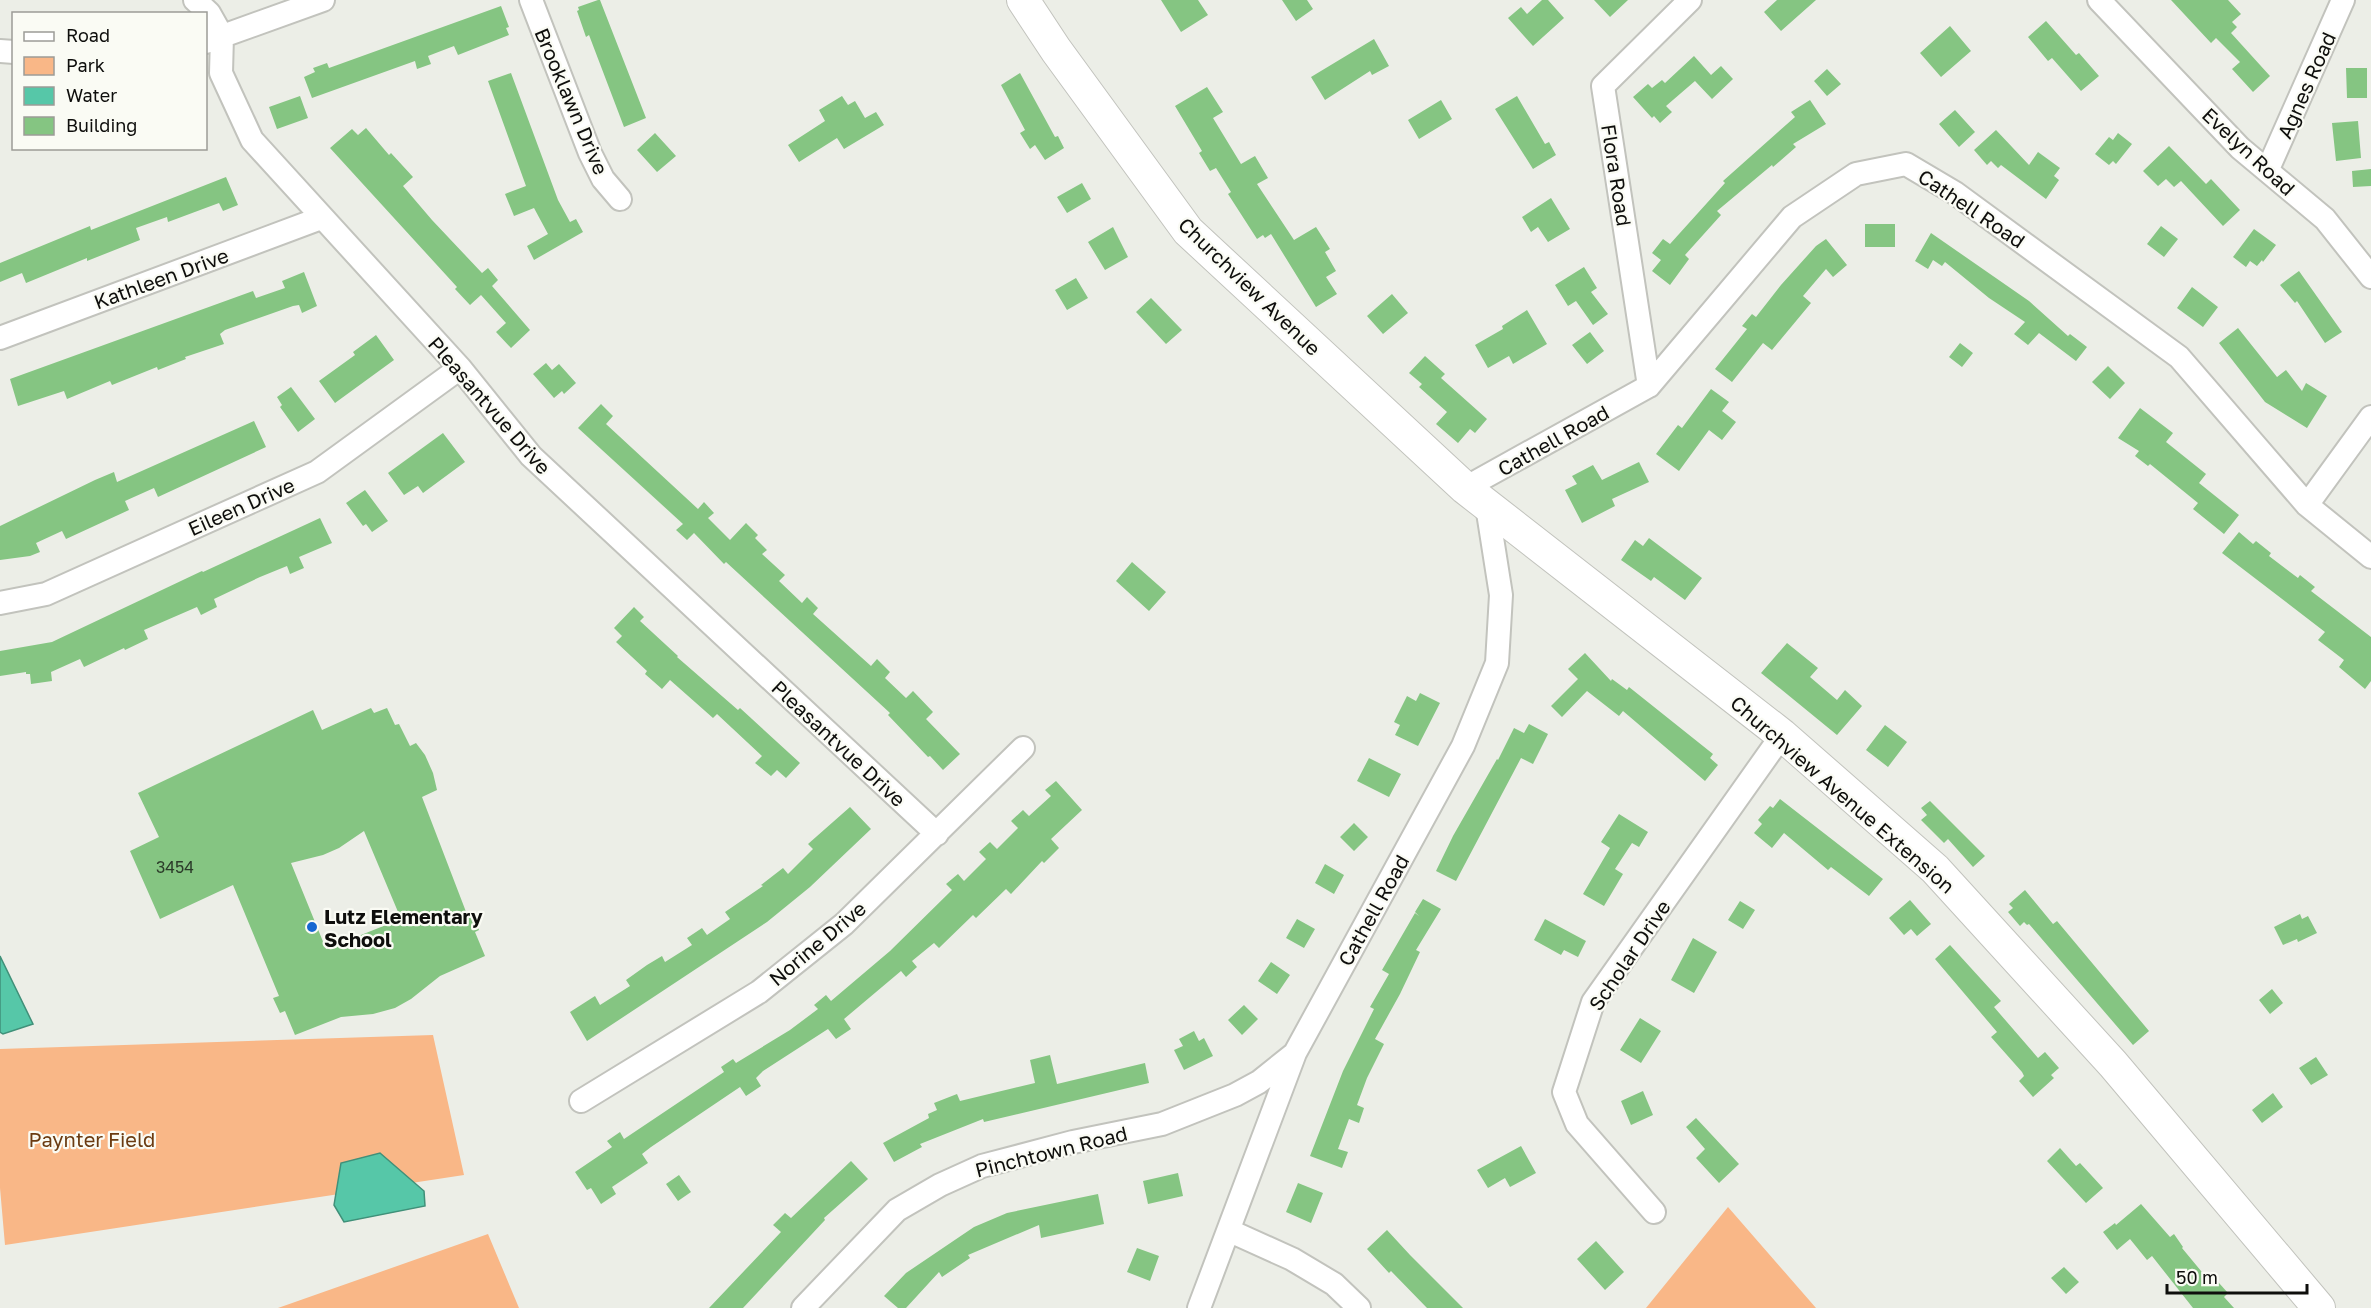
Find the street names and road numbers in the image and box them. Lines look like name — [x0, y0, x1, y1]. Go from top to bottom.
street label: Brooklawn Drive — [530, 24, 614, 178]
street label: Agnes Road — [2272, 28, 2340, 142]
street label: Evelyn Road — [2198, 102, 2300, 200]
street label: Flora Road — [1597, 122, 1637, 228]
street label: Cathell Road — [1914, 164, 2030, 252]
street label: Churchview Avenue — [1174, 212, 1326, 360]
street label: Kathleen Drive — [91, 243, 231, 313]
street label: Pleasantvue Drive — [424, 331, 556, 479]
street label: Cathell Road — [1493, 400, 1613, 480]
street label: Eileen Drive — [184, 472, 298, 540]
street label: Pleasantvue Drive — [767, 675, 911, 811]
street label: Churchview Avenue Extension — [1726, 690, 1960, 898]
street label: Cathell Road — [1333, 850, 1413, 970]
street label: Scholar Drive — [1583, 895, 1675, 1015]
street label: Norine Drive — [764, 896, 870, 990]
street label: Pinchtown Road — [972, 1120, 1130, 1182]

